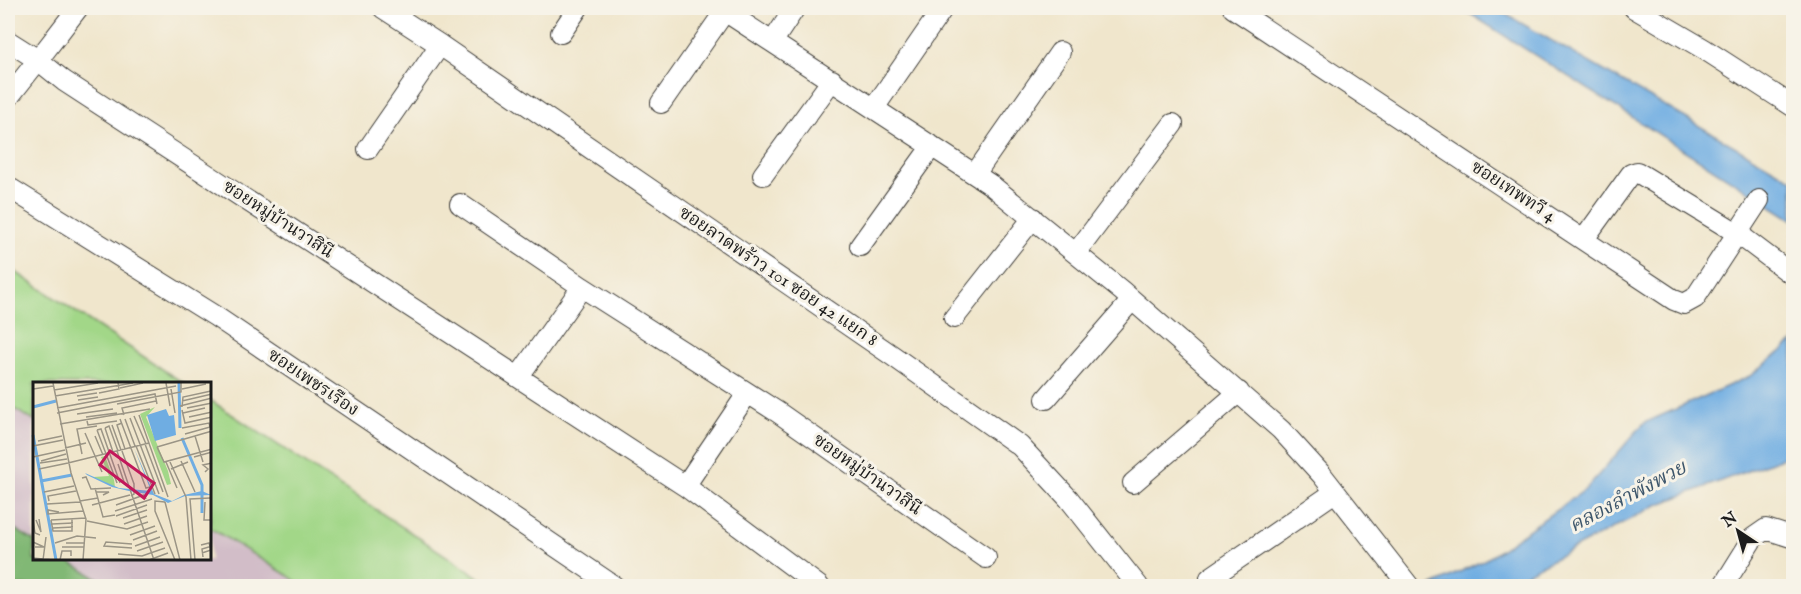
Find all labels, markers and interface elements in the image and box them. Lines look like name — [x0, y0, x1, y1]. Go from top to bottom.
street label: ซอยเทพทวี 4 — [1466, 156, 1560, 228]
street label: ซอยหมู่บ้านวาสินี — [218, 176, 338, 264]
street label: ซอยลาดพร้าว 101 ซอย 42 แยก 8 — [674, 202, 882, 352]
street label: ซอยเพชรเรือง — [263, 344, 363, 422]
inset map — [33, 382, 212, 561]
street label: ซอยหมู่บ้านวาสินี — [808, 429, 926, 521]
water label: คลองลำพังพวย — [1565, 455, 1692, 538]
north arrow — [1708, 501, 1768, 561]
text: N — [1718, 508, 1742, 533]

